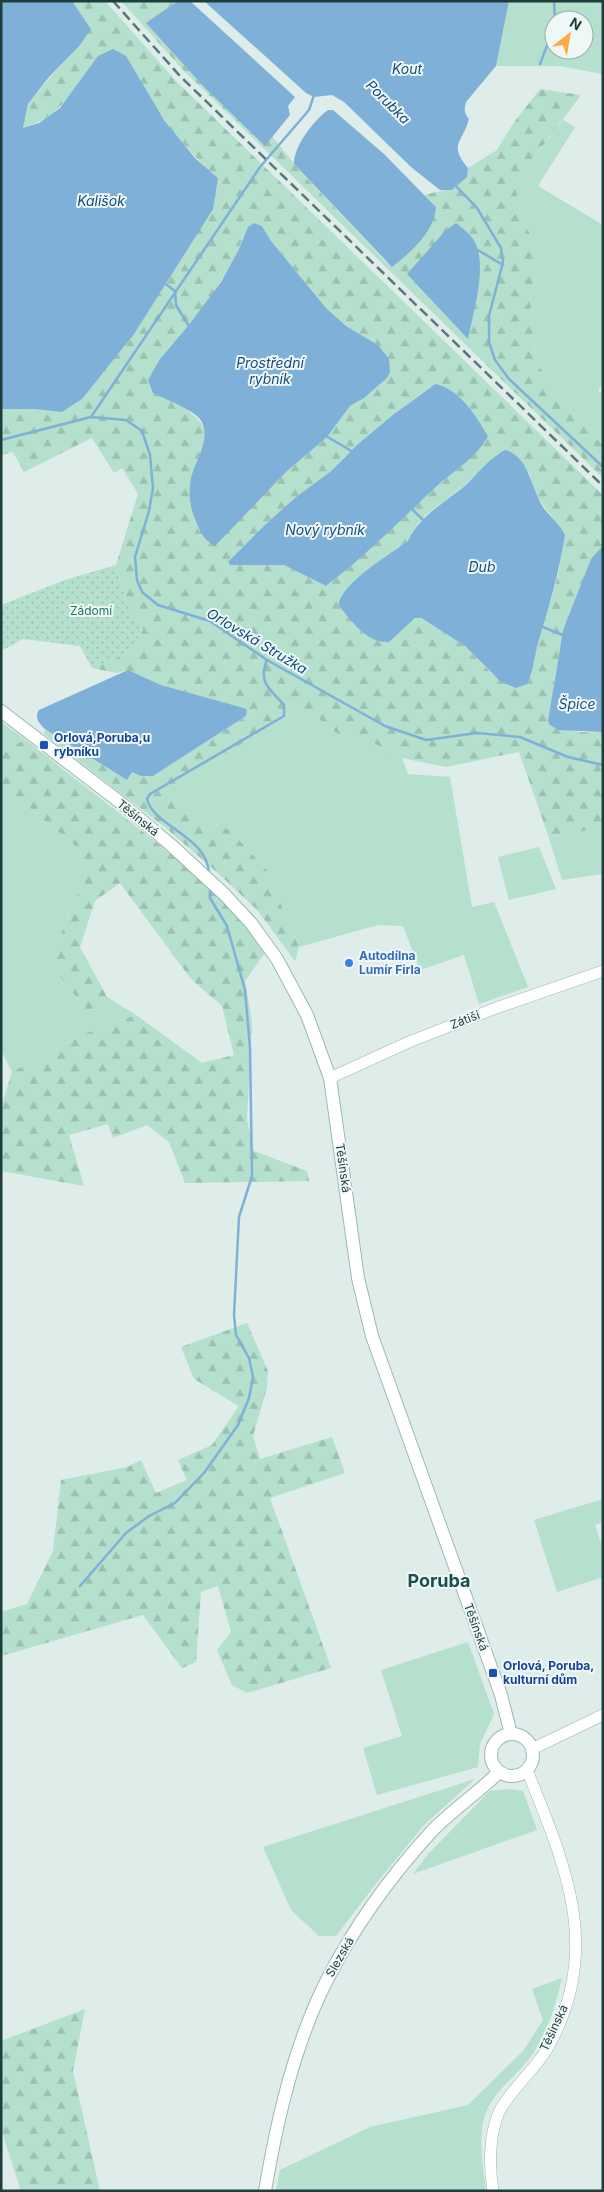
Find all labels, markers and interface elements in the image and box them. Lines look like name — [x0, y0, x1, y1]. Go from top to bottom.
north arrow — [544, 10, 594, 60]
text: N — [567, 13, 585, 33]
water label: Kout — [392, 60, 422, 77]
water label: Porubka — [363, 76, 414, 128]
water label: Kališok — [77, 192, 125, 209]
water label: Prostřední rybník — [236, 354, 305, 387]
water label: Nový rybník — [285, 521, 365, 538]
water label: Dub — [469, 558, 495, 575]
park label: Zádomí — [70, 603, 112, 618]
water label: Orlovská Stružka — [204, 604, 311, 677]
water label: Špice — [558, 695, 596, 712]
place label: Orlová,Poruba,u rybníku — [54, 730, 150, 759]
marker: Orlová,Poruba,u rybníku — [38, 739, 50, 751]
street label: Těšínská — [114, 796, 162, 839]
place label: Autodílna Lumír Firla — [359, 948, 421, 977]
marker: Autodílna Lumír Firla — [343, 957, 355, 969]
street label: Zátiší — [448, 1007, 482, 1032]
street label: Těšínská — [333, 1142, 354, 1194]
district label: Poruba — [407, 1570, 471, 1591]
street label: Těšínská — [461, 1601, 492, 1653]
place label: Orlová, Poruba, kulturní dům — [503, 1658, 594, 1687]
marker: Orlová, Poruba, kulturní dům — [487, 1667, 499, 1679]
street label: Slezská — [322, 1934, 357, 1979]
street label: Těšínská — [536, 2002, 571, 2054]

